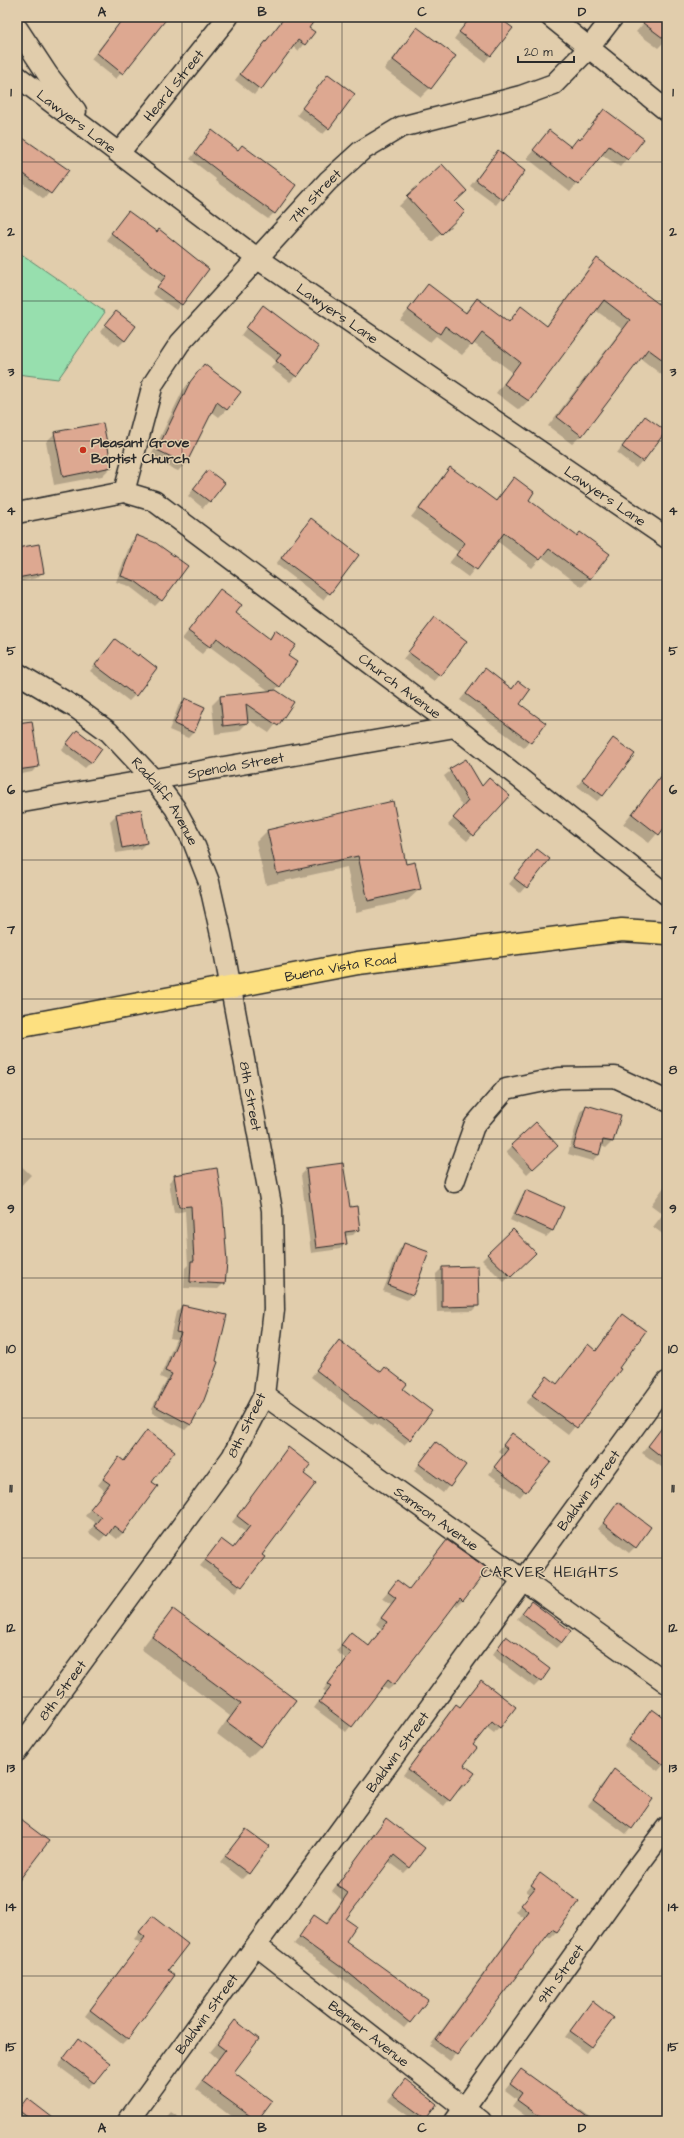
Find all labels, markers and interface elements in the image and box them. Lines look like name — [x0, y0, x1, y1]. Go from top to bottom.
text: A — [98, 3, 107, 21]
text: B — [257, 3, 267, 21]
text: C — [417, 3, 427, 21]
text: D — [578, 3, 587, 21]
scale bar — [518, 38, 574, 64]
text: 20 m — [524, 44, 553, 61]
street label: Heard Street — [139, 45, 209, 126]
text: 1 — [10, 83, 12, 101]
text: 1 — [672, 83, 674, 101]
street label: Lawyers Lane — [32, 85, 120, 159]
street label: 7th Street — [284, 164, 347, 229]
text: 2 — [6, 223, 15, 241]
text: 2 — [668, 223, 677, 241]
street label: Lawyers Lane — [292, 279, 382, 349]
text: 3 — [7, 363, 15, 381]
text: 3 — [669, 363, 677, 381]
place label: Pleasant Grove Baptist Church — [91, 433, 190, 469]
marker: Pleasant Grove Baptist Church — [78, 445, 88, 455]
street label: Lawyers Lane — [560, 462, 650, 532]
text: 4 — [7, 502, 16, 520]
text: 4 — [669, 502, 678, 520]
text: 5 — [6, 642, 16, 660]
text: 5 — [668, 642, 678, 660]
street label: Church Avenue — [354, 649, 445, 724]
street label: Spenola Street — [186, 748, 286, 784]
street label: Radcliff Avenue — [126, 753, 203, 849]
text: 6 — [7, 781, 16, 799]
text: 6 — [669, 781, 678, 799]
text: 7 — [6, 921, 16, 939]
text: 7 — [668, 921, 678, 939]
street label: Buena Vista Road — [283, 949, 398, 988]
street label: 8th Street — [234, 1060, 266, 1133]
text: 8 — [7, 1061, 16, 1079]
text: 8 — [669, 1061, 678, 1079]
text: 9 — [7, 1200, 15, 1218]
text: 9 — [669, 1200, 677, 1218]
text: 10 — [6, 1340, 17, 1358]
text: 10 — [668, 1340, 679, 1358]
street label: 8th Street — [222, 1389, 271, 1461]
street label: Baldwin Street — [553, 1446, 626, 1535]
text: 11 — [9, 1479, 13, 1497]
text: 11 — [671, 1479, 675, 1497]
street label: Samson Avenue — [389, 1482, 483, 1557]
district label: CARVER HEIGHTS — [481, 1562, 619, 1583]
text: 12 — [6, 1619, 16, 1637]
text: 12 — [668, 1619, 678, 1637]
street label: 8th Street — [34, 1656, 92, 1725]
street label: Baldwin Street — [362, 1708, 435, 1797]
text: 13 — [7, 1759, 16, 1777]
text: 13 — [669, 1759, 678, 1777]
text: 14 — [6, 1898, 16, 1916]
text: 14 — [668, 1898, 678, 1916]
street label: 9th Street — [533, 1940, 590, 2008]
street label: Baldwin Street — [171, 1969, 244, 2059]
street label: Benner Avenue — [324, 1996, 413, 2073]
text: 15 — [6, 2038, 17, 2056]
text: 15 — [668, 2038, 679, 2056]
text: A — [98, 2119, 107, 2137]
text: B — [257, 2119, 267, 2137]
text: C — [417, 2119, 427, 2137]
text: D — [578, 2119, 587, 2137]

